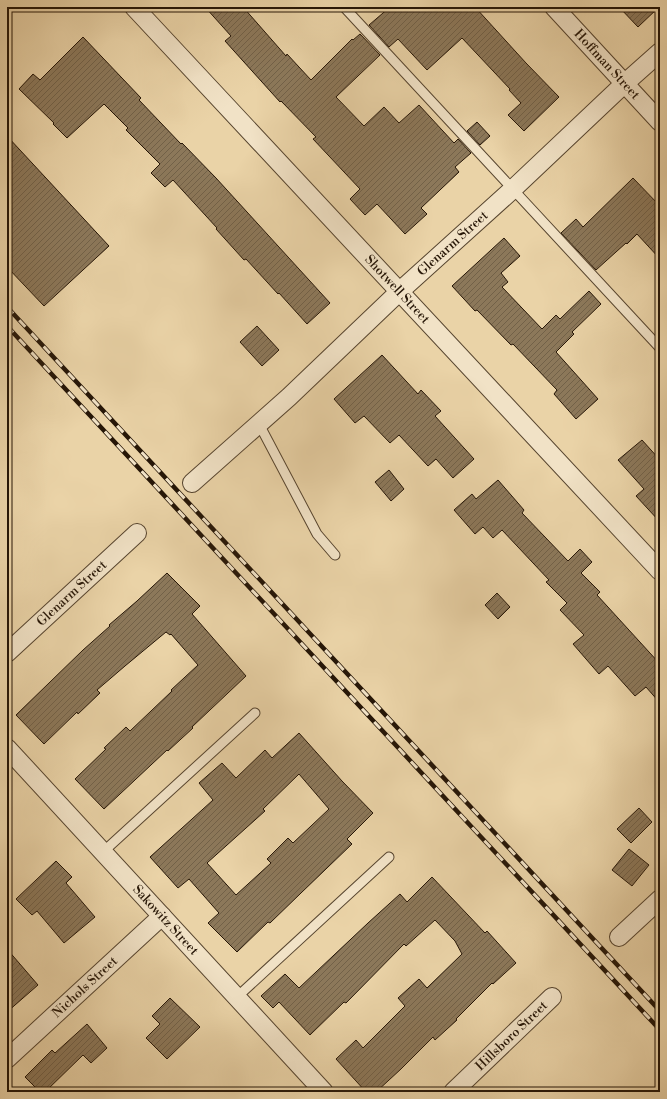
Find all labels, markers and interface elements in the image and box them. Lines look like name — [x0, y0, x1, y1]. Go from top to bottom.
street label: Hoffman Street — [571, 26, 643, 103]
street label: Glenarm Street — [414, 207, 492, 279]
street label: Shotwell Street — [361, 252, 433, 327]
street label: Glenarm Street — [33, 557, 110, 630]
street label: Sakowitz Street — [129, 882, 202, 959]
street label: Nichols Street — [49, 953, 121, 1021]
street label: Hillsboro Street — [472, 997, 551, 1074]

